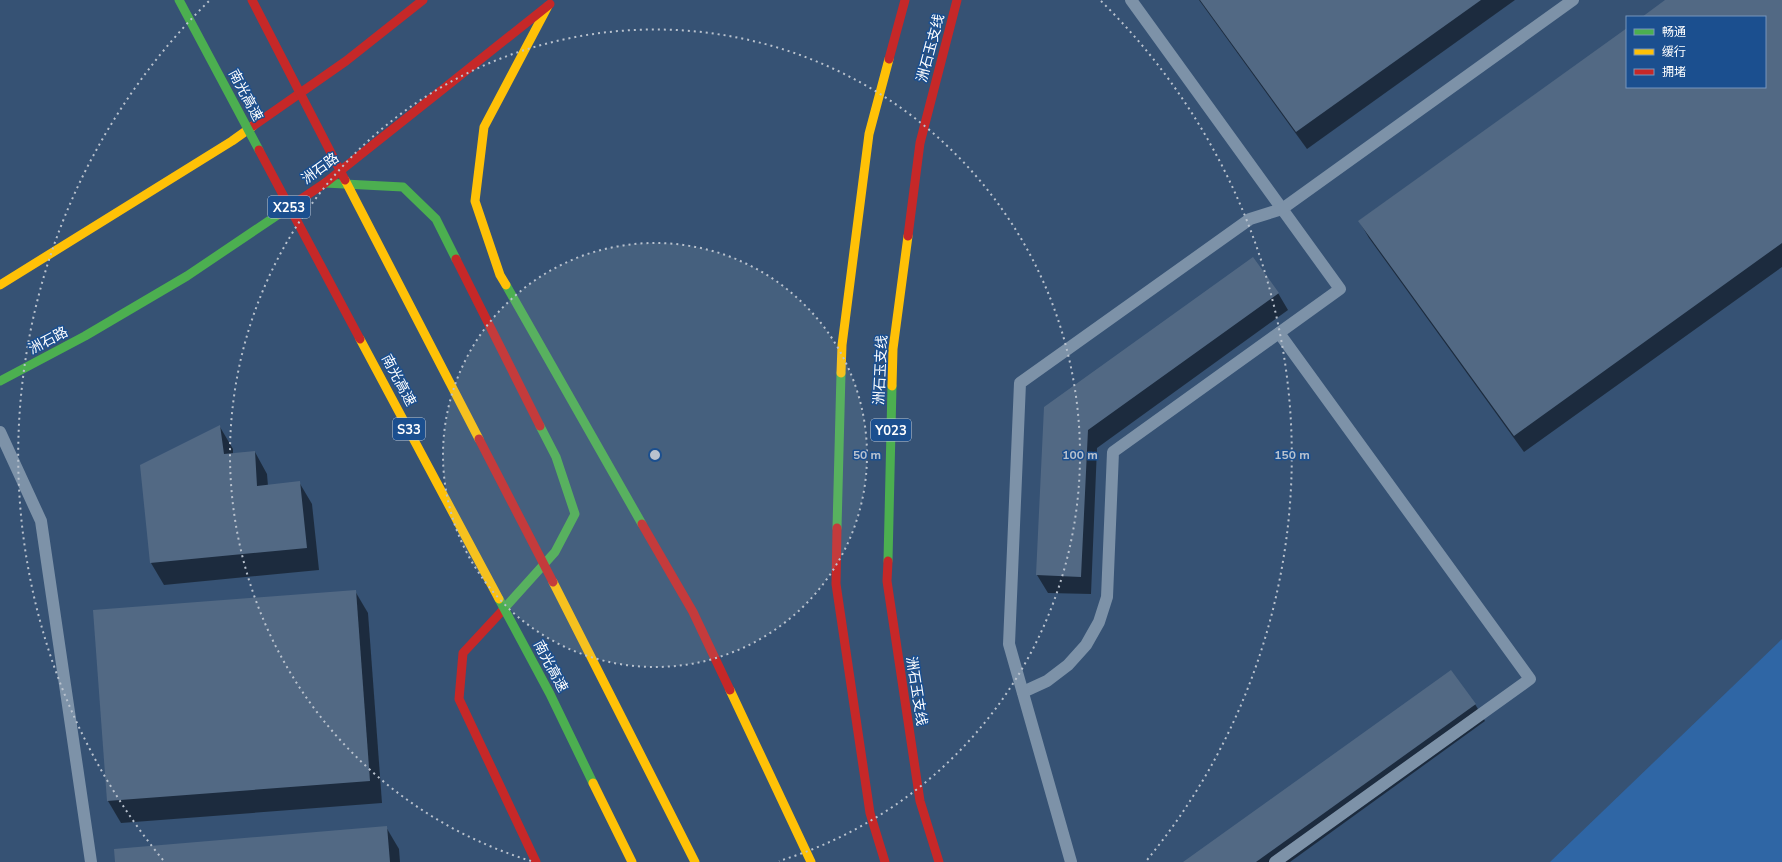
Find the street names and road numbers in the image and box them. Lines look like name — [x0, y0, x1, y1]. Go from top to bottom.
street label: 洲石玉支线 — [912, 12, 949, 84]
street label: 南光高速 — [224, 66, 267, 124]
street label: 洲石路 — [298, 148, 343, 188]
road number: X253 — [268, 196, 310, 218]
street label: 洲石路 — [25, 322, 71, 359]
street label: 洲石玉支线 — [869, 335, 892, 405]
street label: 南光高速 — [377, 351, 420, 409]
road number: S33 — [393, 418, 425, 440]
road number: Y023 — [871, 419, 911, 441]
street label: 南光高速 — [529, 637, 572, 695]
street label: 洲石玉支线 — [902, 655, 931, 727]

